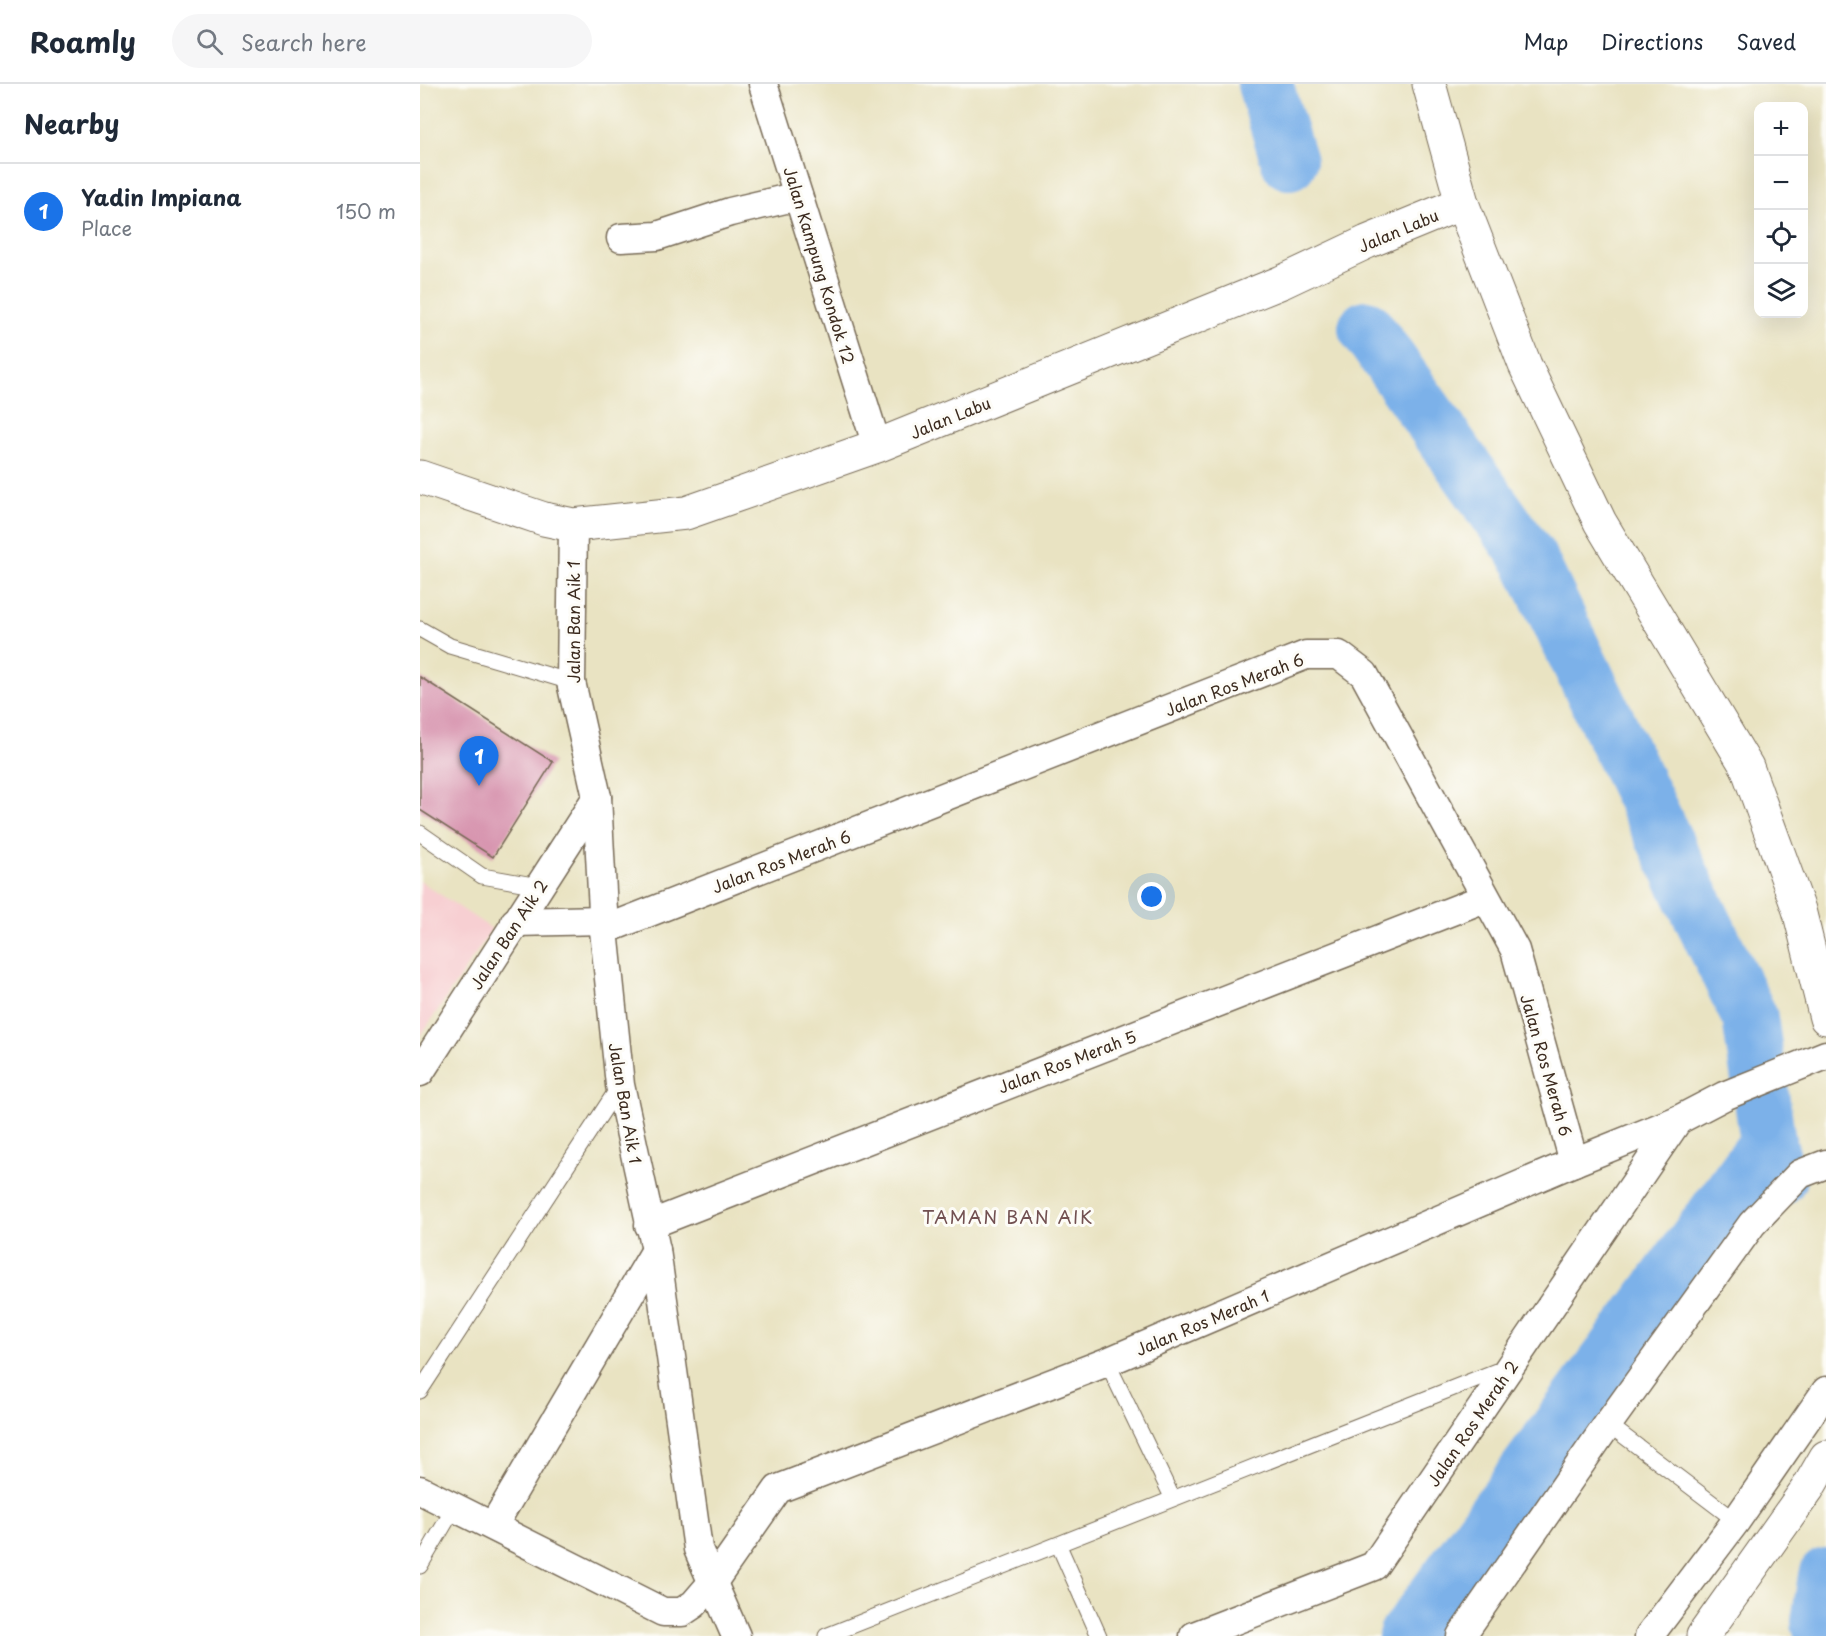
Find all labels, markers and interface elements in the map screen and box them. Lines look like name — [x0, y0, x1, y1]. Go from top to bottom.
search box — [172, 14, 592, 68]
text: Roamly — [30, 20, 136, 63]
icon: search — [193, 25, 226, 58]
text: Search here — [241, 25, 367, 58]
text: Map — [1523, 25, 1568, 57]
text: Directions — [1601, 25, 1703, 57]
text: Saved — [1736, 25, 1796, 57]
map controls — [1754, 102, 1808, 318]
button: + — [1754, 102, 1808, 156]
text: Nearby — [24, 104, 119, 143]
button: − — [1754, 156, 1808, 210]
street label: Jalan Kampung Kondok 12 — [779, 164, 861, 366]
text: Yadin Impiana — [81, 180, 241, 213]
text: 1 — [39, 196, 48, 226]
text: 150 m — [336, 196, 396, 226]
street label: Jalan Labu — [1354, 202, 1442, 258]
button: locate — [1754, 210, 1808, 264]
text: Place — [81, 213, 132, 243]
button: layers — [1754, 264, 1808, 318]
street label: Jalan Labu — [906, 390, 994, 444]
street label: Jalan Ban Aik 1 — [561, 561, 585, 683]
street label: Jalan Ros Merah 6 — [1161, 647, 1307, 721]
pin: 1 — [460, 736, 498, 786]
street label: Jalan Ros Merah 6 — [708, 824, 854, 898]
street label: Jalan Ban Aik 2 — [463, 874, 553, 994]
your location — [1137, 882, 1166, 911]
street label: Jalan Ros Merah 6 — [1515, 991, 1579, 1139]
street label: Jalan Ros Merah 5 — [994, 1024, 1140, 1098]
street label: Jalan Ban Aik 1 — [604, 1041, 648, 1165]
district label: TAMAN BAN AIK — [922, 1203, 1094, 1230]
street label: Jalan Ros Merah 1 — [1132, 1283, 1272, 1361]
street label: Jalan Ros Merah 2 — [1421, 1355, 1523, 1491]

